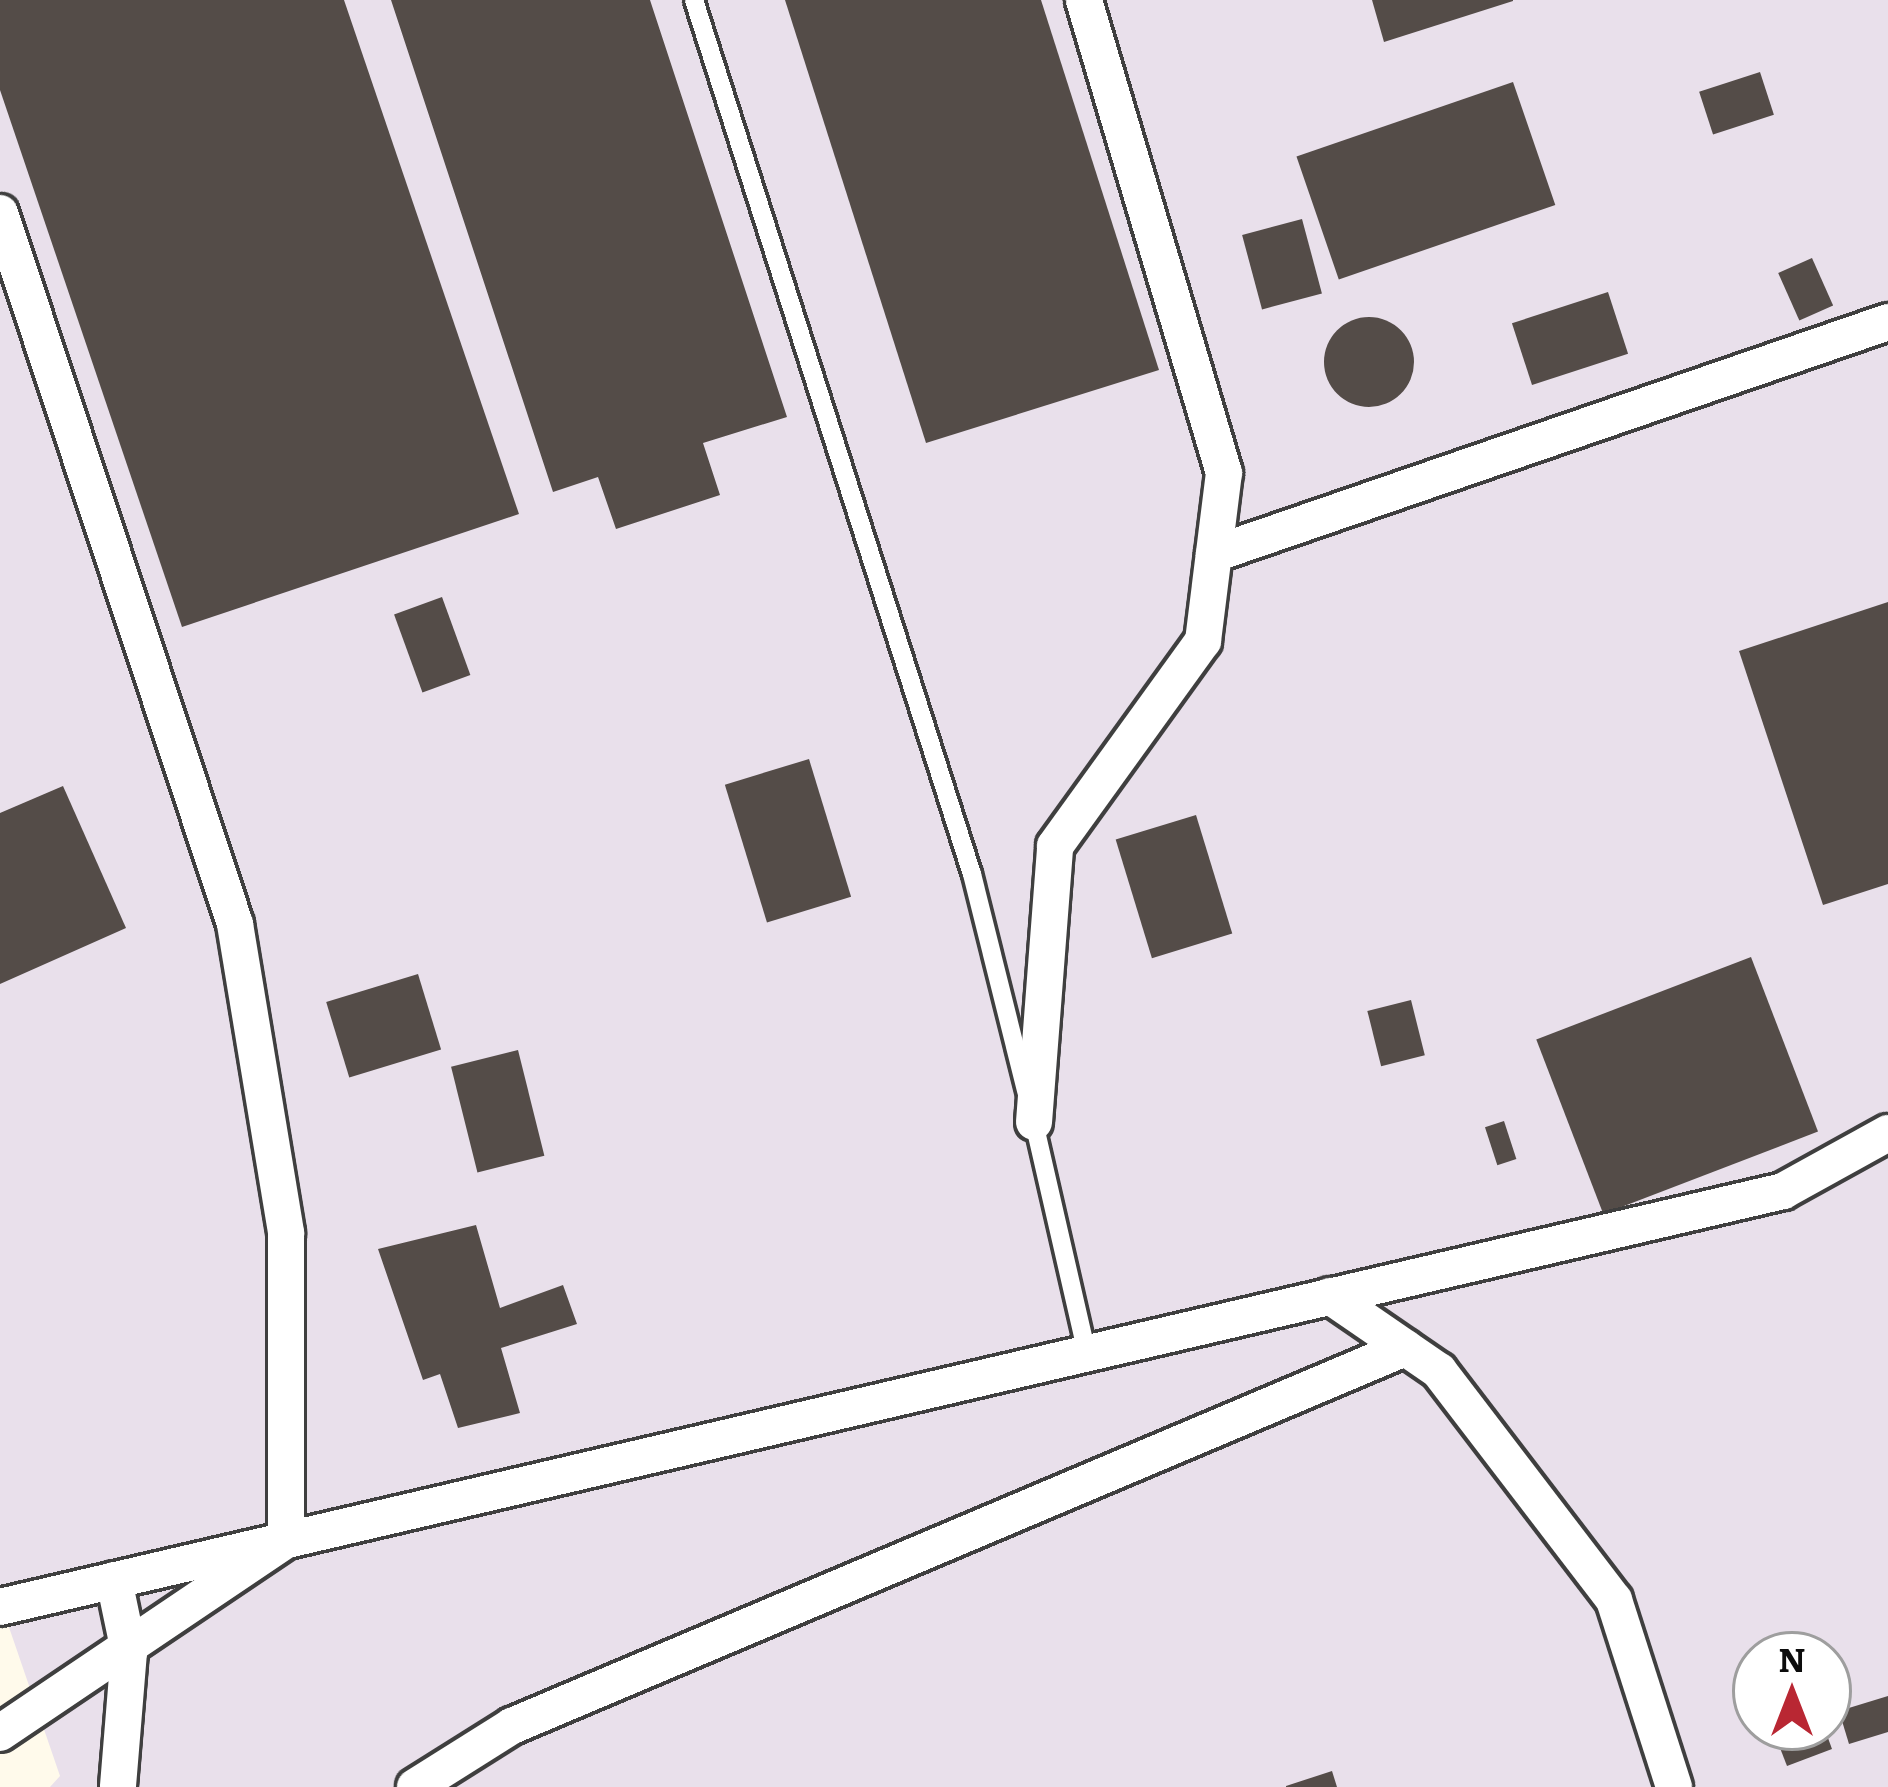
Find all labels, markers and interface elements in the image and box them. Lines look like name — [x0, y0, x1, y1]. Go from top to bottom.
north arrow — [1732, 1631, 1852, 1751]
text: N — [1778, 1633, 1806, 1682]

